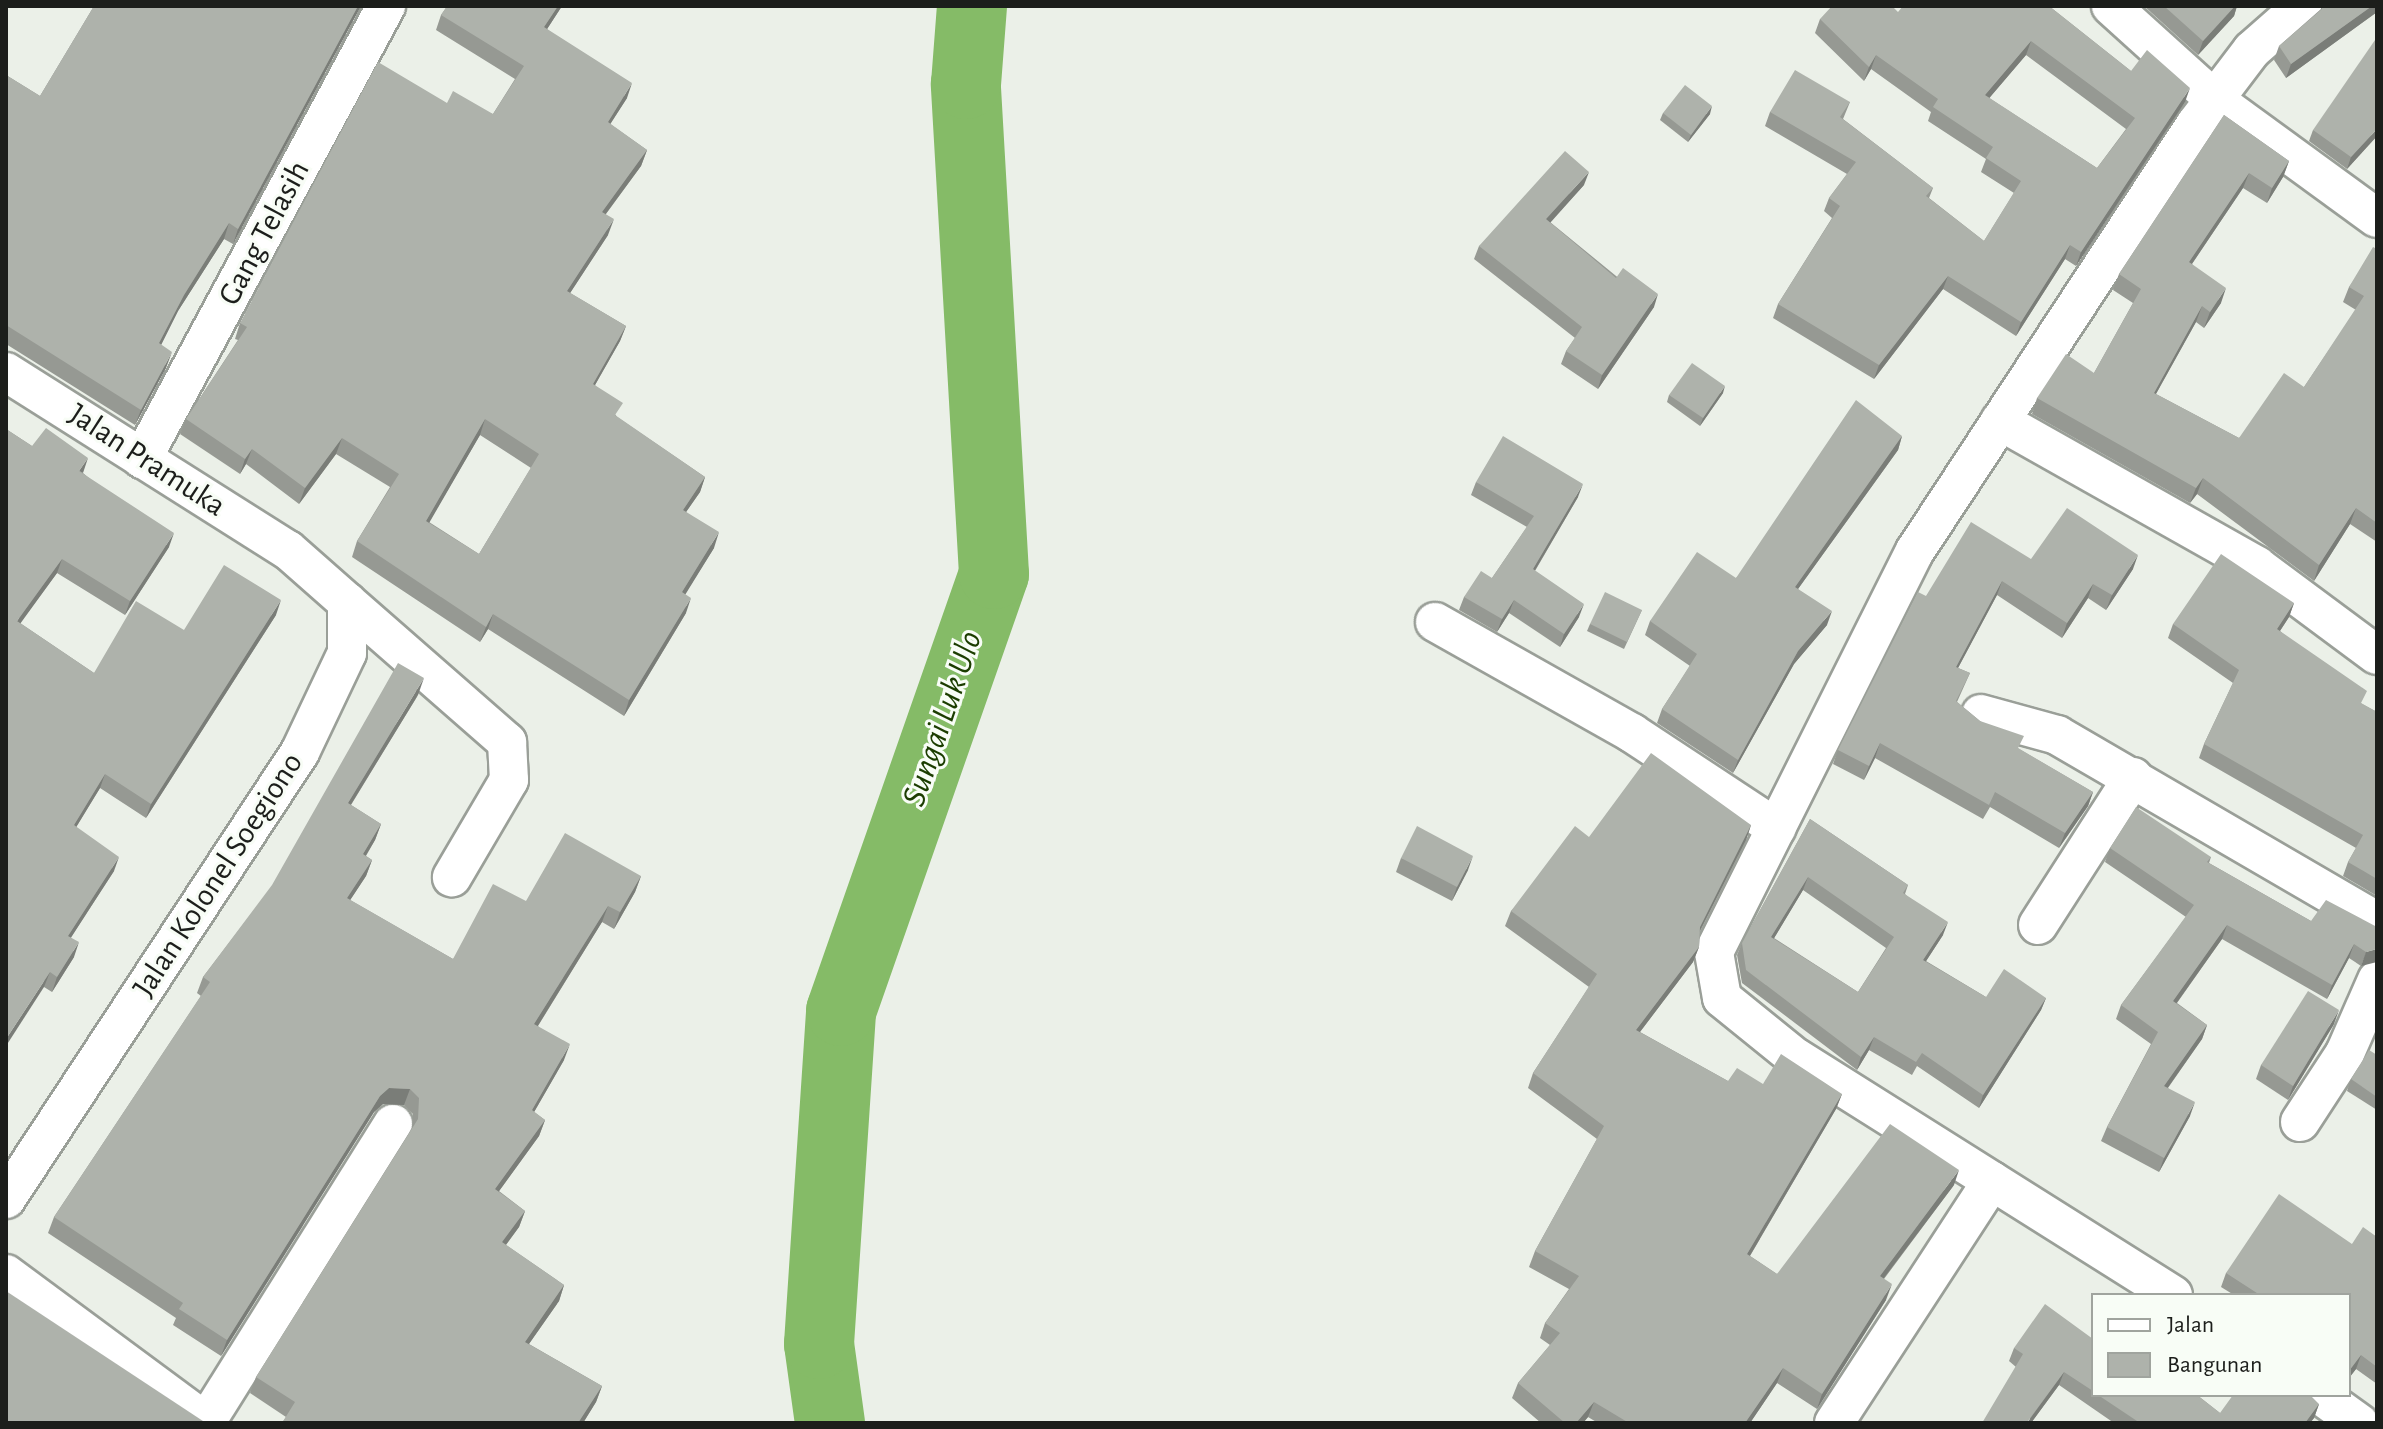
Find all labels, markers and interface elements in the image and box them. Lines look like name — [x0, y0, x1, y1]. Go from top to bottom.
street label: Gang Telasih — [210, 154, 318, 312]
street label: Jalan Pramuka — [61, 395, 233, 525]
water label: Sungai Luk Ulo — [894, 626, 992, 812]
street label: Jalan Kolonel Soegiono — [125, 745, 311, 1005]
legend — [2091, 1293, 2351, 1397]
text: Jalan — [2167, 1313, 2214, 1337]
text: Bangunan — [2167, 1353, 2262, 1377]

